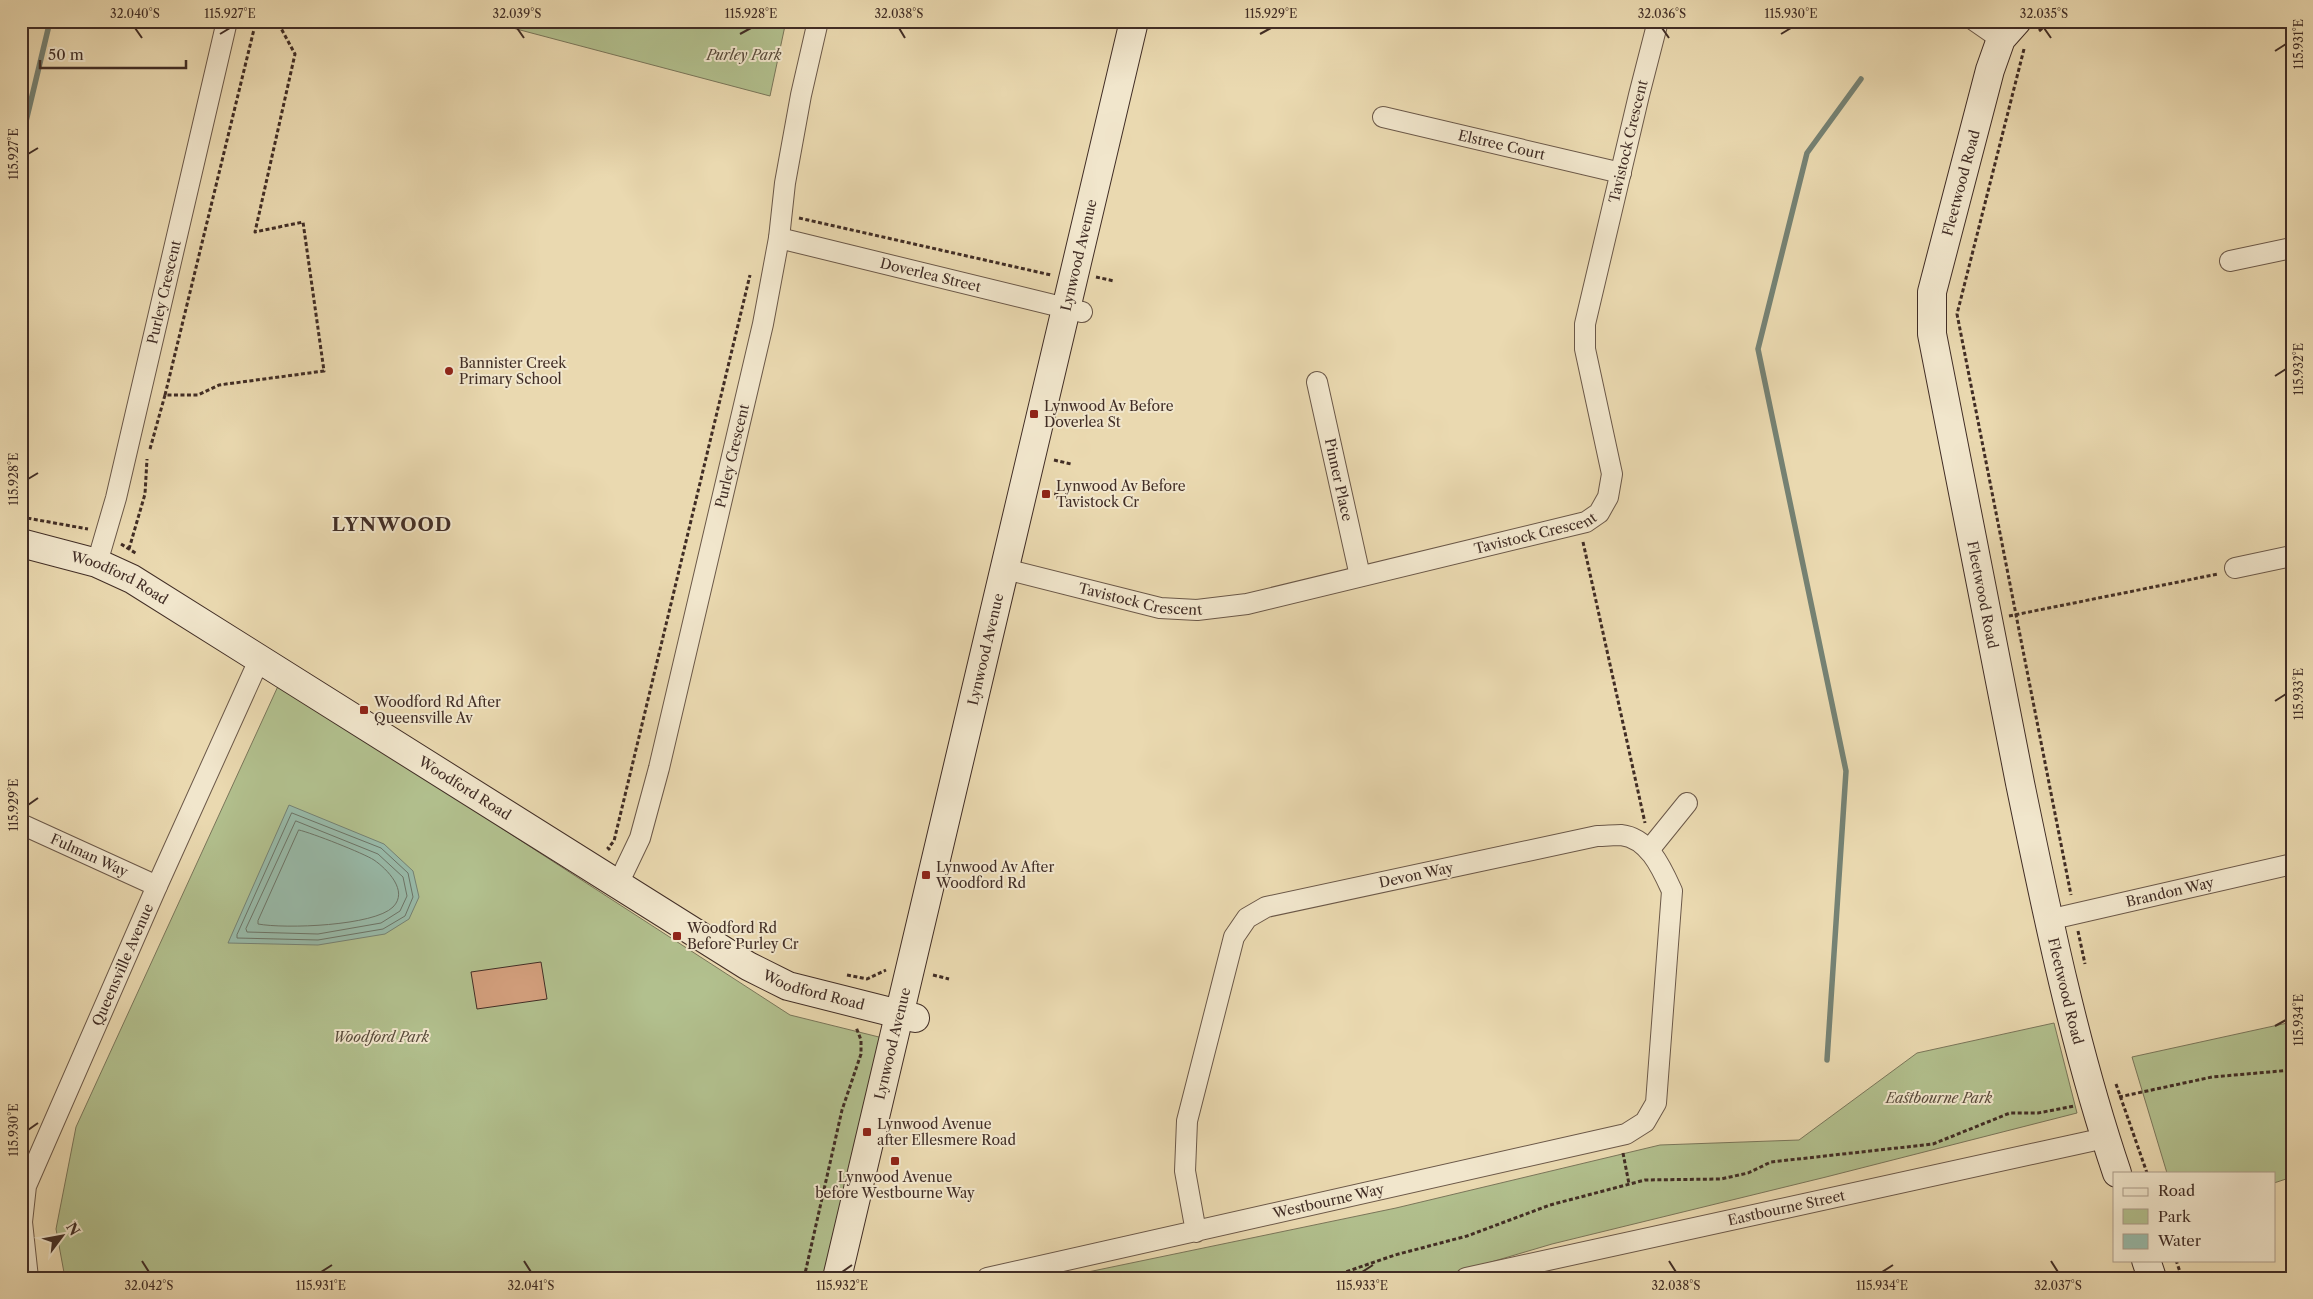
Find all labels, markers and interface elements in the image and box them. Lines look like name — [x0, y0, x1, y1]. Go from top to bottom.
text: 32.040°S — [110, 6, 160, 21]
text: 115.927°E — [204, 6, 256, 21]
text: 32.039°S — [493, 6, 541, 21]
text: 115.928°E — [725, 6, 777, 21]
text: 32.038°S — [875, 6, 923, 21]
text: 115.929°E — [1245, 6, 1297, 21]
text: 32.036°S — [1638, 6, 1686, 21]
text: 115.930°E — [1765, 6, 1817, 21]
text: 32.035°S — [2020, 6, 2068, 21]
text: 115.931°E — [2291, 19, 2306, 69]
scale bar — [40, 38, 186, 70]
text: 50 m — [48, 45, 84, 64]
park label: Purley Park — [705, 46, 782, 64]
street label: Tavistock Crescent — [1605, 78, 1652, 205]
street label: Elstree Court — [1456, 126, 1547, 164]
text: 115.927°E — [6, 128, 21, 180]
street label: Fleetwood Road — [1938, 128, 1984, 238]
street label: Lynwood Avenue — [1057, 197, 1101, 313]
street label: Purley Crescent — [143, 239, 185, 346]
street label: Doverlea Street — [878, 254, 983, 296]
text: 115.932°E — [2291, 343, 2306, 395]
place label: Bannister Creek Primary School — [459, 354, 567, 388]
marker: Bannister Creek Primary School — [443, 365, 455, 377]
place label: Lynwood Av Before Doverlea St — [1044, 397, 1174, 431]
street label: Purley Crescent — [711, 402, 753, 510]
marker: Lynwood Av Before Doverlea St — [1028, 408, 1040, 420]
street label: Pinner Place — [1321, 437, 1357, 523]
text: 115.928°E — [6, 453, 21, 505]
place label: Lynwood Av Before Tavistock Cr — [1056, 477, 1186, 511]
marker: Lynwood Av Before Tavistock Cr — [1040, 488, 1052, 500]
street label: Tavistock Crescent — [1472, 508, 1600, 558]
district label: LYNWOOD — [332, 513, 452, 536]
street label: Fleetwood Road — [1963, 539, 2002, 651]
street label: Woodford Road — [68, 547, 172, 609]
street label: Tavistock Crescent — [1077, 579, 1203, 619]
street label: Lynwood Avenue — [964, 591, 1008, 707]
text: 115.933°E — [2291, 668, 2306, 720]
place label: Woodford Rd After Queensville Av — [373, 693, 501, 727]
marker: Woodford Rd After Queensville Av — [358, 704, 370, 716]
street label: Woodford Road — [414, 752, 515, 824]
text: 115.929°E — [6, 779, 21, 831]
street label: Fulman Way — [48, 830, 131, 881]
place label: Lynwood Av After Woodford Rd — [935, 858, 1054, 892]
street label: Devon Way — [1377, 858, 1455, 892]
marker: Lynwood Av After Woodford Rd — [920, 869, 932, 881]
street label: Brandon Way — [2124, 873, 2216, 911]
street label: Queensville Avenue — [88, 901, 157, 1029]
place label: Woodford Rd Before Purley Cr — [686, 919, 799, 953]
marker: Woodford Rd Before Purley Cr — [671, 930, 683, 942]
street label: Fleetwood Road — [2044, 936, 2087, 1047]
street label: Woodford Road — [759, 965, 867, 1014]
street label: Lynwood Avenue — [870, 985, 914, 1101]
text: 115.934°E — [2291, 994, 2306, 1046]
park label: Woodford Park — [333, 1028, 430, 1046]
park label: Eastbourne Park — [1885, 1089, 1993, 1107]
text: 115.930°E — [6, 1104, 21, 1156]
place label: Lynwood Avenue after Ellesmere Road — [877, 1115, 1016, 1149]
marker: Lynwood Avenue after Ellesmere Road — [861, 1126, 873, 1138]
marker: Lynwood Avenue before Westbourne Way — [889, 1155, 901, 1167]
place label: Lynwood Avenue before Westbourne Way — [815, 1168, 975, 1202]
legend — [2113, 1172, 2276, 1262]
street label: Westbourne Way — [1270, 1180, 1386, 1223]
text: Road — [2158, 1181, 2195, 1200]
street label: Eastbourne Street — [1726, 1186, 1847, 1229]
text: Park — [2158, 1207, 2192, 1226]
north arrow — [38, 1212, 88, 1262]
text: N — [62, 1219, 84, 1239]
text: Water — [2157, 1231, 2202, 1250]
text: 32.042°S — [124, 1278, 174, 1293]
text: 115.931°E — [296, 1278, 346, 1293]
text: 32.041°S — [507, 1278, 555, 1293]
text: 115.932°E — [816, 1278, 868, 1293]
text: 115.933°E — [1336, 1278, 1388, 1293]
text: 32.038°S — [1652, 1278, 1700, 1293]
text: 115.934°E — [1856, 1278, 1908, 1293]
text: 32.037°S — [2034, 1278, 2082, 1293]

